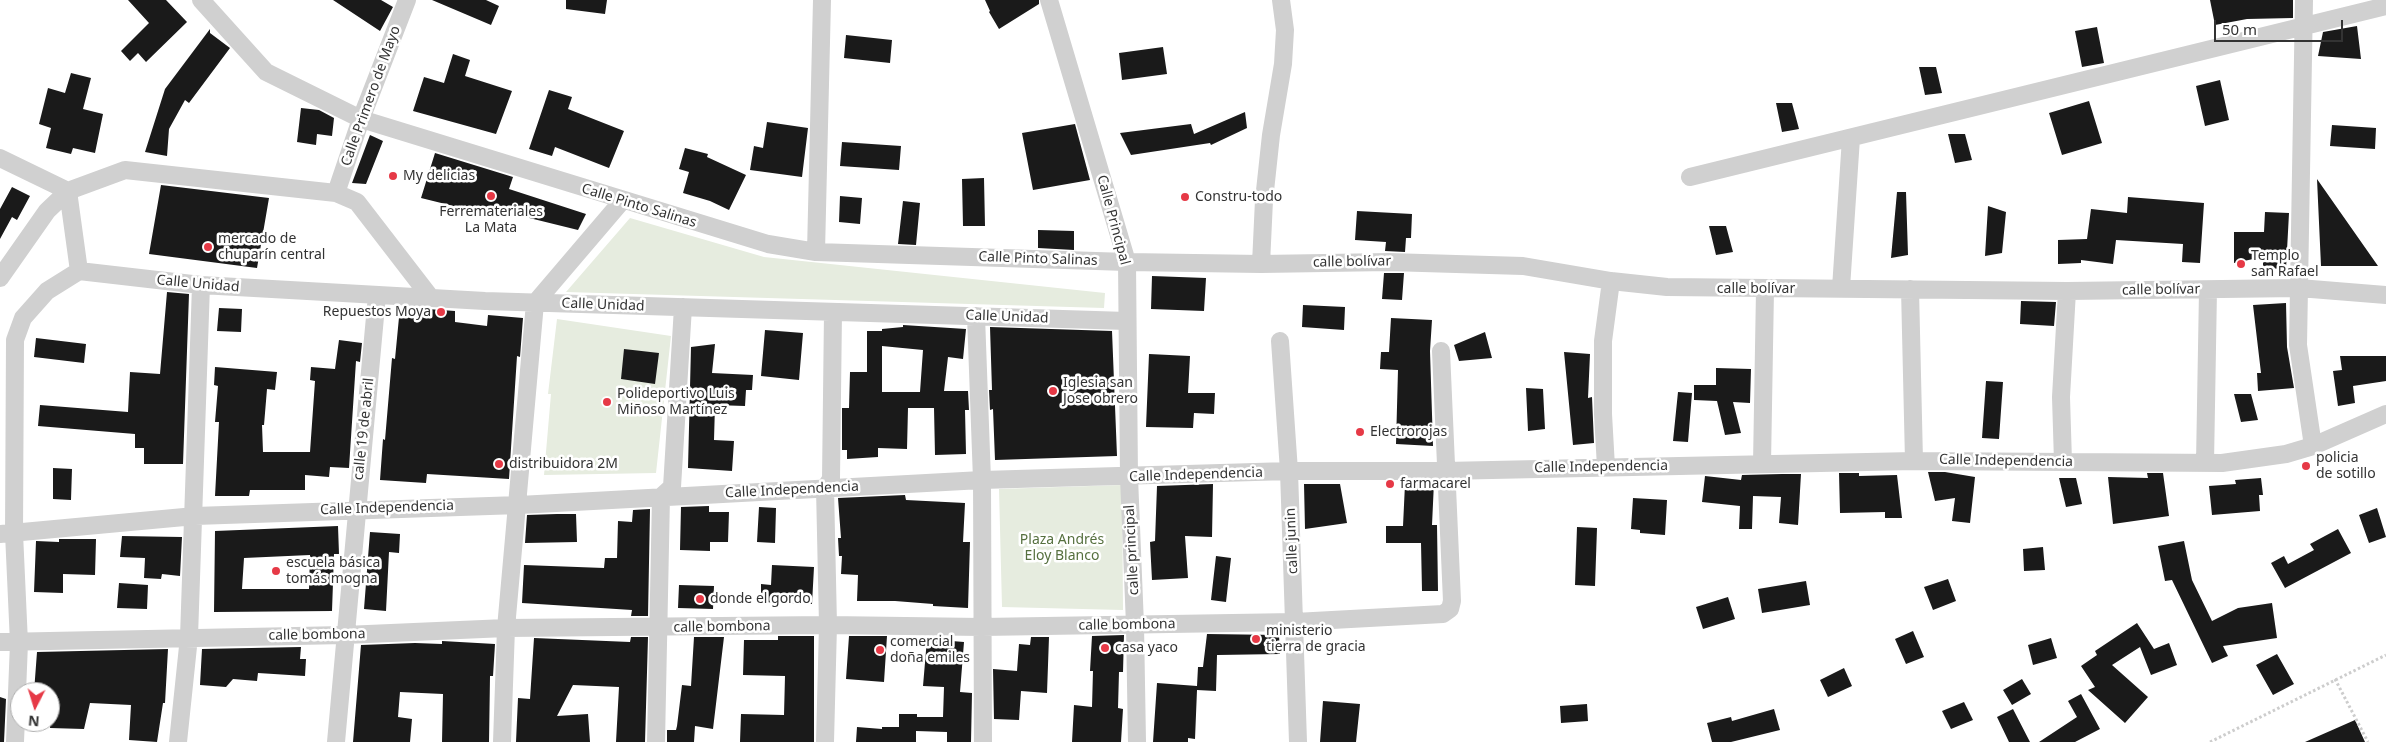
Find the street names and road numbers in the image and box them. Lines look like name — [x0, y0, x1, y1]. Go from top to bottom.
street label: Calle Primero de Mayo — [338, 23, 404, 169]
street label: Calle Principal — [1093, 173, 1133, 267]
street label: Calle Pinto Salinas — [579, 181, 699, 231]
street label: Calle Pinto Salinas — [978, 249, 1098, 269]
street label: calle bolívar — [1313, 253, 1391, 271]
street label: Calle Unidad — [156, 272, 240, 296]
street label: calle bolívar — [1717, 281, 1795, 297]
street label: calle bolívar — [2122, 281, 2200, 299]
street label: Calle Unidad — [561, 295, 645, 315]
street label: Calle Unidad — [965, 307, 1049, 327]
street label: calle 19 de abril — [350, 377, 378, 481]
street label: Calle Independencia — [1939, 451, 2073, 471]
street label: Calle Independencia — [1534, 457, 1668, 477]
street label: Calle Independencia — [1129, 464, 1263, 486]
street label: Calle Independencia — [725, 478, 859, 502]
street label: Calle Independencia — [320, 497, 454, 519]
street label: calle principal — [1121, 504, 1143, 596]
street label: calle junin — [1282, 507, 1302, 575]
street label: calle bombona — [1078, 616, 1176, 634]
street label: calle bombona — [673, 618, 771, 636]
street label: calle bombona — [268, 626, 366, 644]

